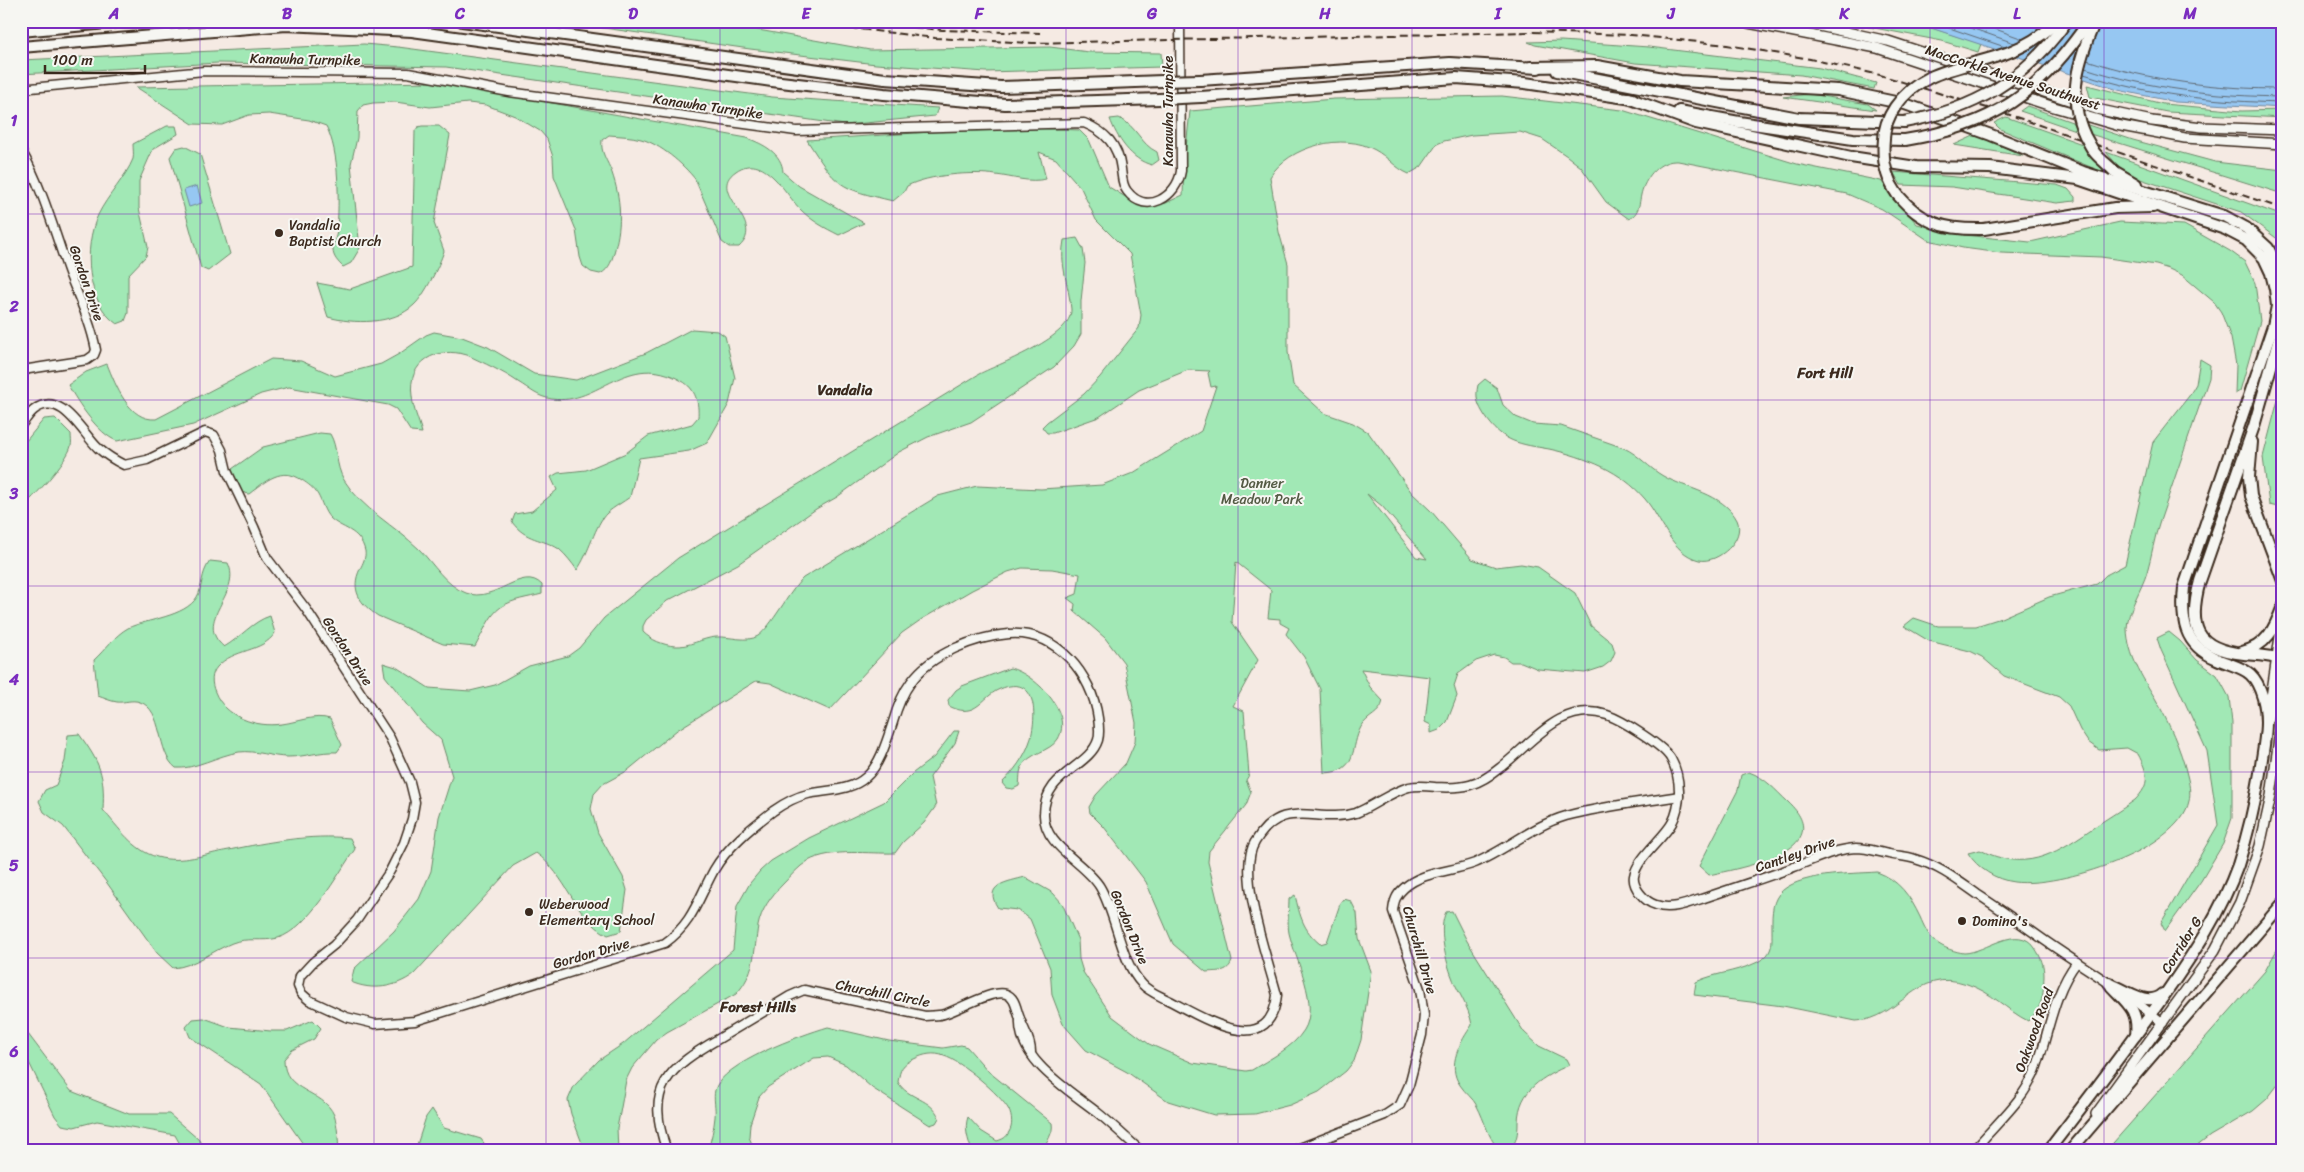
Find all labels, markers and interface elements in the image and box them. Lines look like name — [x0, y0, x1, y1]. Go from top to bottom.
text: A — [108, 0, 119, 28]
text: B — [282, 0, 293, 28]
text: C — [454, 0, 466, 28]
text: D — [628, 0, 638, 28]
text: E — [802, 0, 812, 28]
text: F — [974, 0, 985, 28]
text: G — [1146, 0, 1158, 28]
text: H — [1318, 0, 1331, 28]
text: I — [1494, 0, 1503, 28]
text: J — [1666, 0, 1676, 28]
text: K — [1838, 0, 1850, 28]
text: L — [2013, 0, 2021, 28]
text: M — [2182, 0, 2197, 28]
street label: MacCorkle Avenue Southwest — [1922, 37, 2104, 118]
scale bar — [45, 42, 145, 74]
street label: Kanawha Turnpike — [250, 46, 361, 73]
text: 100 m — [52, 47, 93, 73]
street label: Kanawha Turnpike — [1156, 55, 1181, 166]
street label: Kanawha Turnpike — [651, 86, 765, 127]
text: 1 — [11, 106, 18, 135]
place label: Vandalia Baptist Church — [289, 213, 381, 254]
marker: Vandalia Baptist Church — [273, 227, 285, 239]
street label: Gordon Drive — [62, 242, 111, 325]
text: 2 — [8, 292, 19, 321]
district label: Fort Hill — [1796, 360, 1854, 386]
district label: Vandalia — [818, 377, 873, 403]
park label: Danner Meadow Park — [1221, 471, 1304, 512]
text: 3 — [9, 479, 19, 508]
street label: Gordon Drive — [316, 611, 380, 691]
text: 4 — [8, 665, 19, 694]
street label: Cantley Drive — [1752, 829, 1839, 880]
text: 5 — [9, 851, 19, 880]
street label: Gordon Drive — [1103, 886, 1156, 968]
place label: Weberwood Elementary School — [539, 892, 656, 933]
street label: Churchill Drive — [1395, 903, 1444, 997]
marker: Weberwood Elementary School — [523, 906, 535, 918]
place label: Domino's — [1972, 909, 2028, 934]
street label: Corridor G — [2154, 911, 2209, 979]
marker: Domino's — [1956, 915, 1968, 927]
street label: Gordon Drive — [550, 931, 633, 976]
street label: Churchill Circle — [834, 972, 932, 1015]
street label: Oakwood Road — [2008, 983, 2062, 1076]
district label: Forest Hills — [719, 994, 797, 1020]
text: 6 — [8, 1037, 19, 1066]

